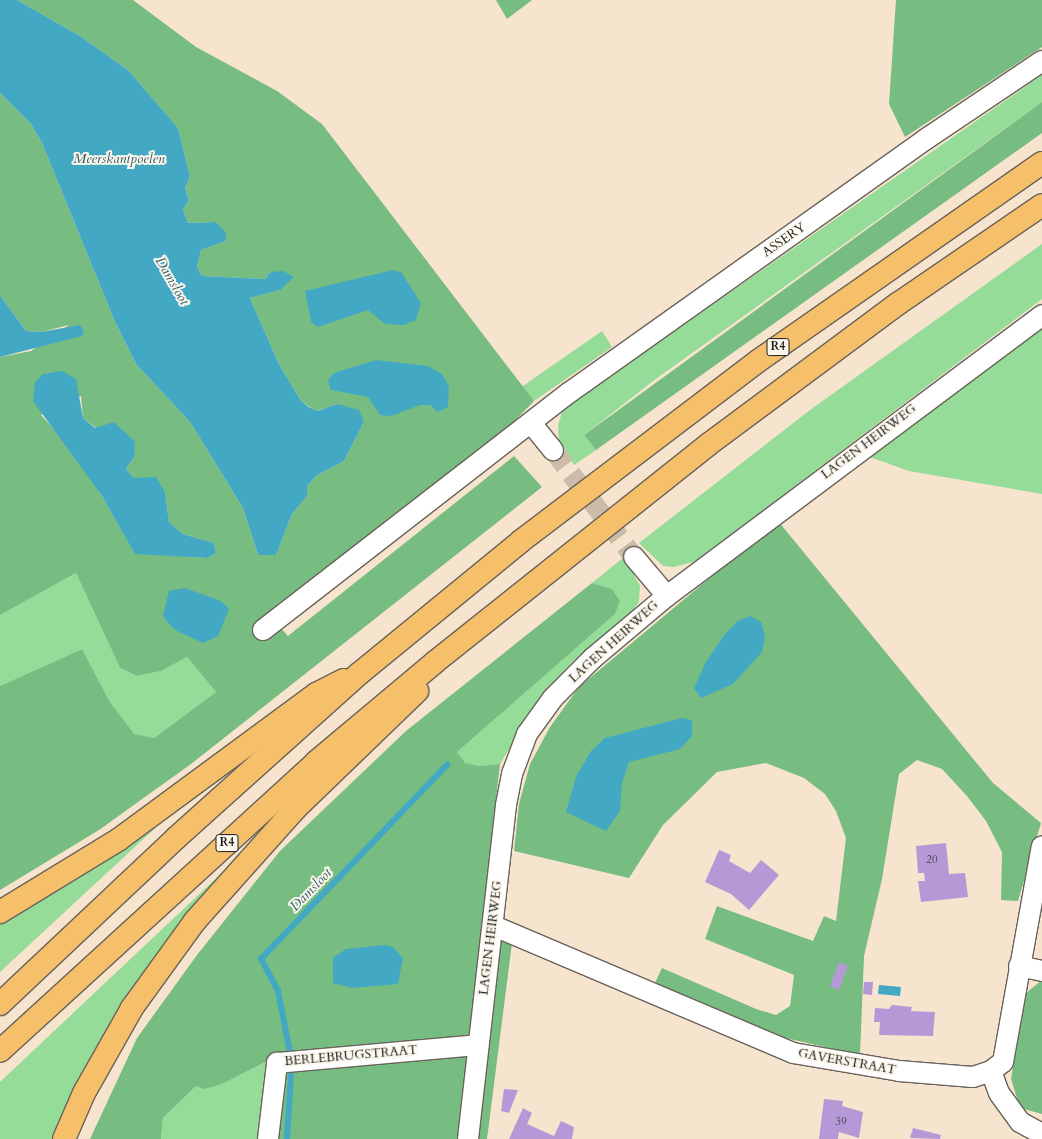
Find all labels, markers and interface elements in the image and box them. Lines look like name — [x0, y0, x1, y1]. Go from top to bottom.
water label: Meerskantpoelen — [73, 151, 165, 167]
street label: ASSERY — [759, 220, 809, 260]
water label: Damsloot — [151, 254, 193, 308]
road number: R4 — [766, 337, 790, 357]
street label: LAGEN HEIRWEG — [818, 401, 920, 483]
street label: LAGEN HEIRWEG — [566, 598, 662, 686]
road number: R4 — [215, 833, 239, 853]
house number: 20 — [926, 853, 938, 867]
water label: Damsloot — [287, 865, 335, 915]
street label: LAGEN HEIRWEG — [476, 880, 506, 996]
street label: BERLEBRUGSTRAAT — [284, 1042, 418, 1070]
street label: GAVERSTRAAT — [797, 1046, 897, 1078]
house number: 39 — [835, 1115, 847, 1129]

